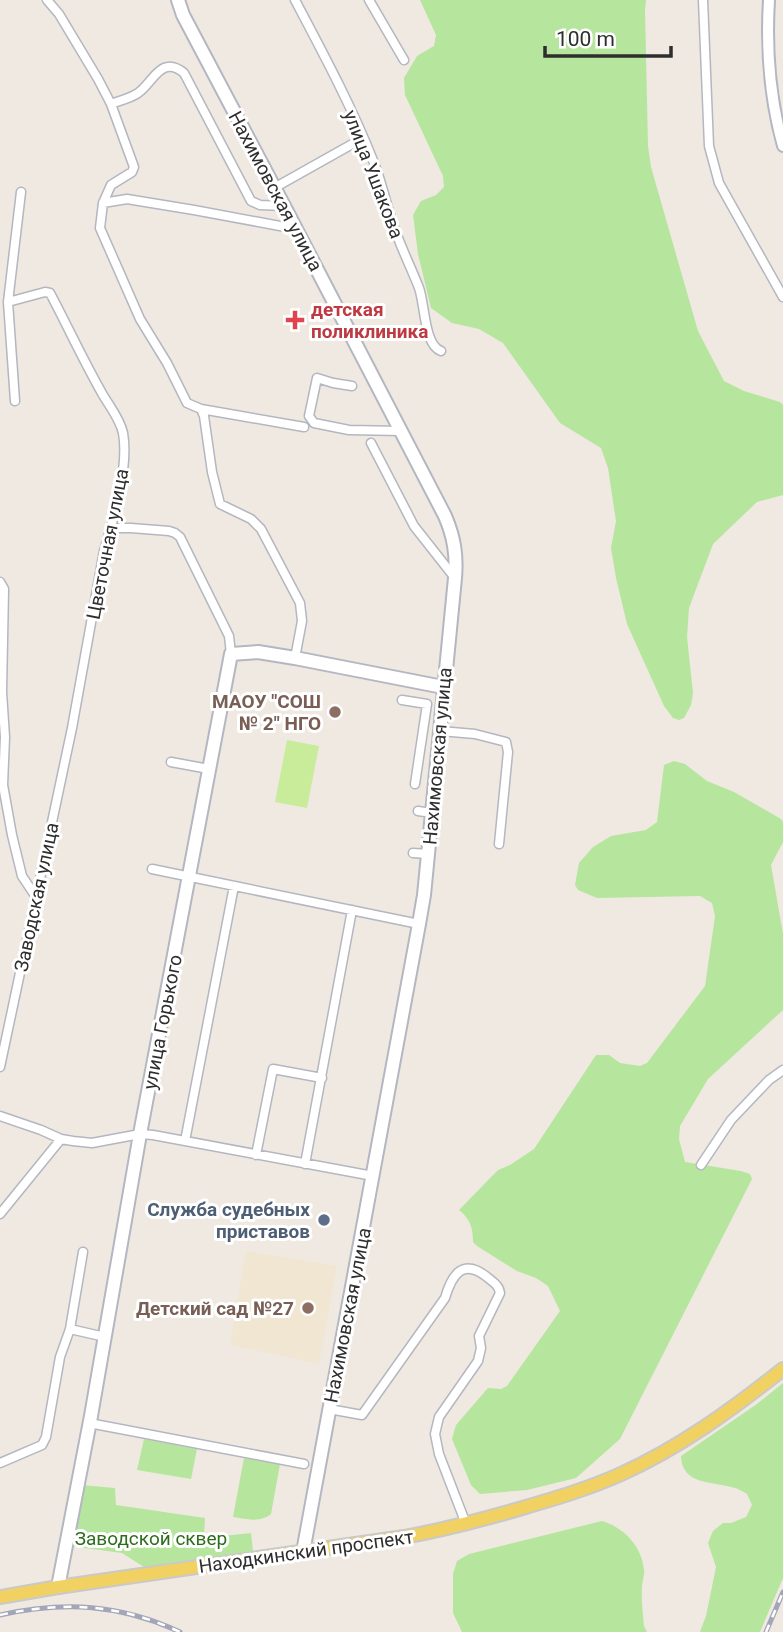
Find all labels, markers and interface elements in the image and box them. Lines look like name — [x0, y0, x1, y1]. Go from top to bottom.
scale bar — [545, 14, 671, 58]
text: 100 m — [556, 27, 615, 51]
street label: Нахимовская улица — [224, 107, 327, 275]
street label: улица Ушакова — [338, 107, 409, 242]
place label: детская поликлиника — [311, 298, 428, 343]
marker: детская поликлиника — [285, 310, 305, 330]
street label: Цветочная улица — [82, 467, 133, 622]
street label: Нахимовская улица — [418, 666, 457, 846]
place label: МАОУ "СОШ № 2" НГО — [212, 690, 321, 735]
marker: МАОУ "СОШ № 2" НГО — [327, 704, 343, 720]
street label: Заводская улица — [9, 820, 64, 974]
street label: улица Горького — [138, 953, 187, 1092]
place label: Служба судебных приставов — [147, 1198, 310, 1243]
marker: Служба судебных приставов — [316, 1212, 332, 1228]
street label: Нахимовская улица — [319, 1226, 376, 1405]
place label: Детский сад №27 — [136, 1297, 294, 1320]
marker: Детский сад №27 — [300, 1300, 316, 1316]
street label: Находкинский проспект — [197, 1525, 415, 1578]
park label: Заводской сквер — [75, 1527, 227, 1550]

